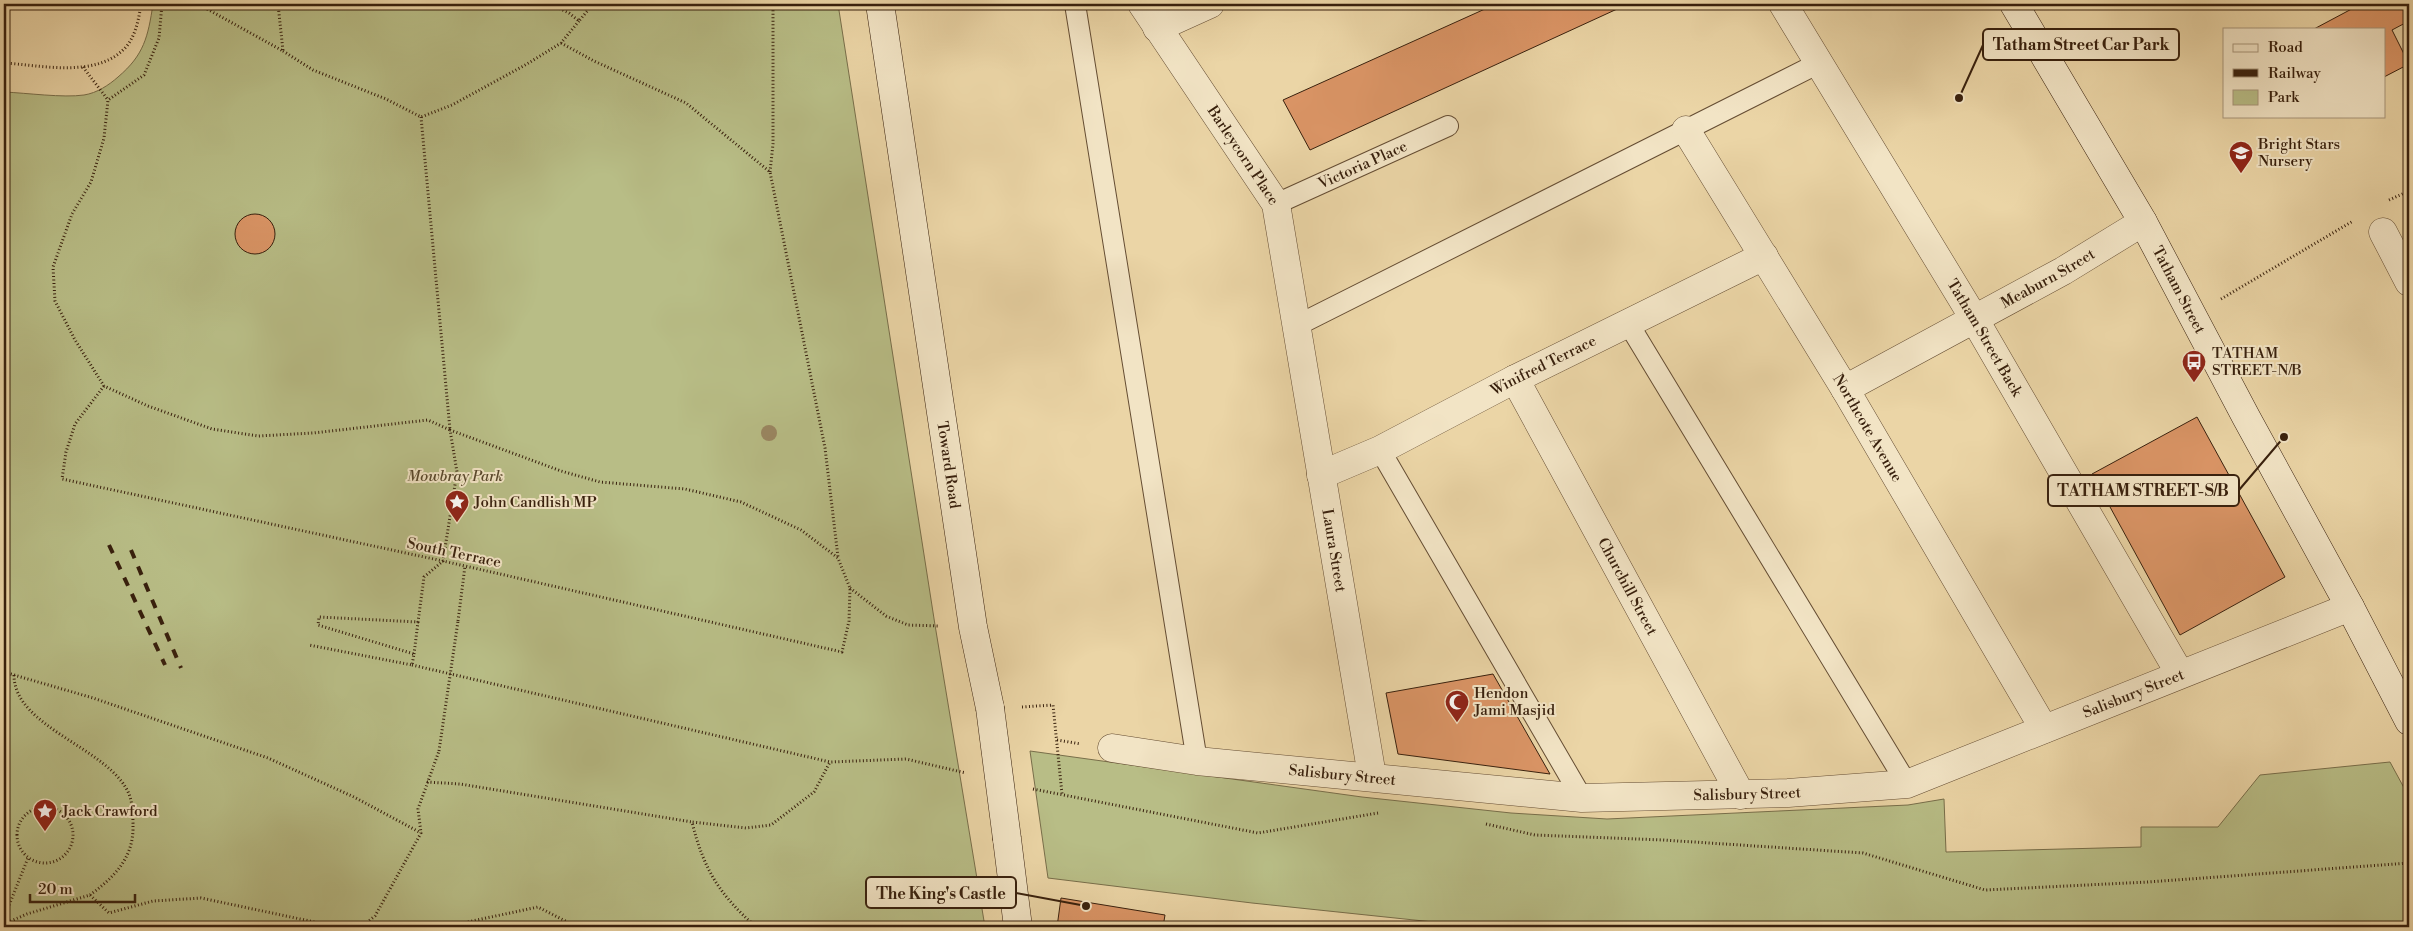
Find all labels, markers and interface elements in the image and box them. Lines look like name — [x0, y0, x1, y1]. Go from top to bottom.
legend — [2223, 28, 2386, 118]
callout: Tatham Street Car Park — [1983, 29, 2179, 60]
text: Tatham Street Car Park — [1993, 35, 2170, 55]
text: Road — [2268, 38, 2303, 57]
text: Railway — [2268, 64, 2322, 83]
text: Park — [2268, 88, 2300, 107]
street label: Barleycorn Place — [1203, 101, 1283, 208]
place label: Bright Stars Nursery — [2257, 135, 2340, 171]
street label: Victoria Place — [1314, 136, 1410, 194]
school or university icon: Bright Stars Nursery — [2228, 140, 2254, 174]
street label: Tatham Street — [2148, 243, 2210, 337]
street label: Meaburn Street — [1997, 244, 2099, 312]
street label: Tatham Street Back — [1943, 276, 2027, 401]
street label: Winifred Terrace — [1486, 331, 1599, 400]
place label: TATHAM STREET-N/B — [2212, 344, 2302, 380]
bus stop icon: TATHAM STREET-N/B — [2181, 349, 2207, 383]
street label: Northcote Avenue — [1829, 370, 1907, 485]
street label: Toward Road — [933, 420, 965, 510]
park label: Mowbray Park — [407, 467, 503, 486]
callout: TATHAM STREET-S/B — [2048, 475, 2239, 506]
text: TATHAM STREET-S/B — [2057, 481, 2229, 501]
place icon: John Candlish MP — [444, 489, 470, 523]
place label: John Candlish MP — [473, 493, 597, 512]
street label: Laura Street — [1318, 507, 1351, 594]
street label: South Terrace — [405, 534, 503, 572]
street label: Churchill Street — [1593, 534, 1662, 639]
street label: Salisbury Street — [2080, 665, 2188, 722]
place label: Hendon Jami Masjid — [1473, 684, 1555, 720]
mosque icon: Hendon Jami Masjid — [1444, 689, 1470, 723]
street label: Salisbury Street — [1288, 760, 1397, 790]
street label: Salisbury Street — [1693, 782, 1802, 805]
place icon: Jack Crawford — [32, 798, 58, 832]
place label: Jack Crawford — [61, 802, 158, 821]
scale bar — [30, 871, 135, 903]
callout: The King's Castle — [866, 877, 1016, 908]
text: 20 m — [38, 880, 73, 899]
text: The King's Castle — [876, 884, 1006, 904]

